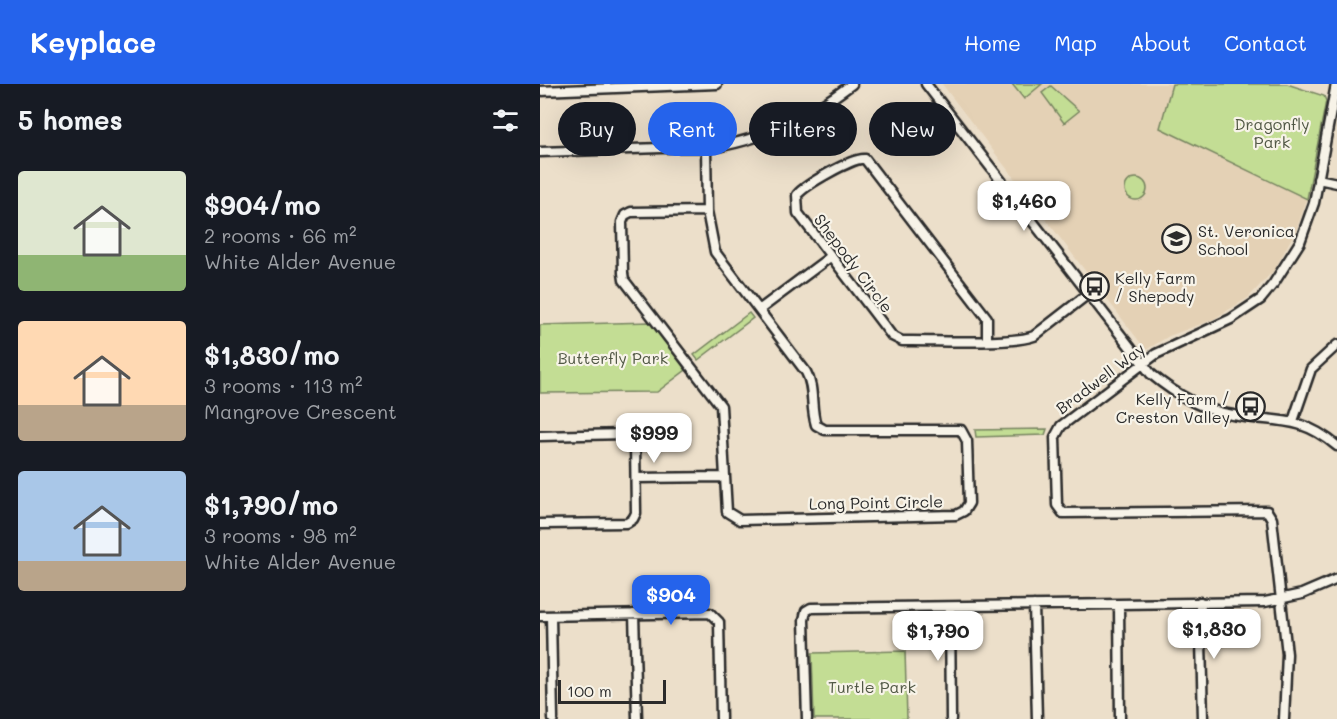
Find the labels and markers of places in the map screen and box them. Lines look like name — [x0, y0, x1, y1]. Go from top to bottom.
pin: $1,460 — [975, 181, 1073, 232]
place label: St. Veronica School — [1198, 220, 1295, 259]
school or university icon: St. Veronica School — [1161, 223, 1193, 255]
place label: Kelly Farm / Shepody — [1115, 267, 1196, 306]
bus stop icon: Kelly Farm / Shepody — [1078, 270, 1110, 302]
place label: Kelly Farm / Creston Valley — [1116, 388, 1230, 427]
bus stop icon: Kelly Farm / Creston Valley — [1235, 391, 1267, 423]
pin: $999 — [618, 413, 690, 464]
pin: $904 — [635, 575, 707, 626]
pin: $1,830 — [1165, 609, 1263, 660]
pin: $1,790 — [889, 611, 987, 662]

